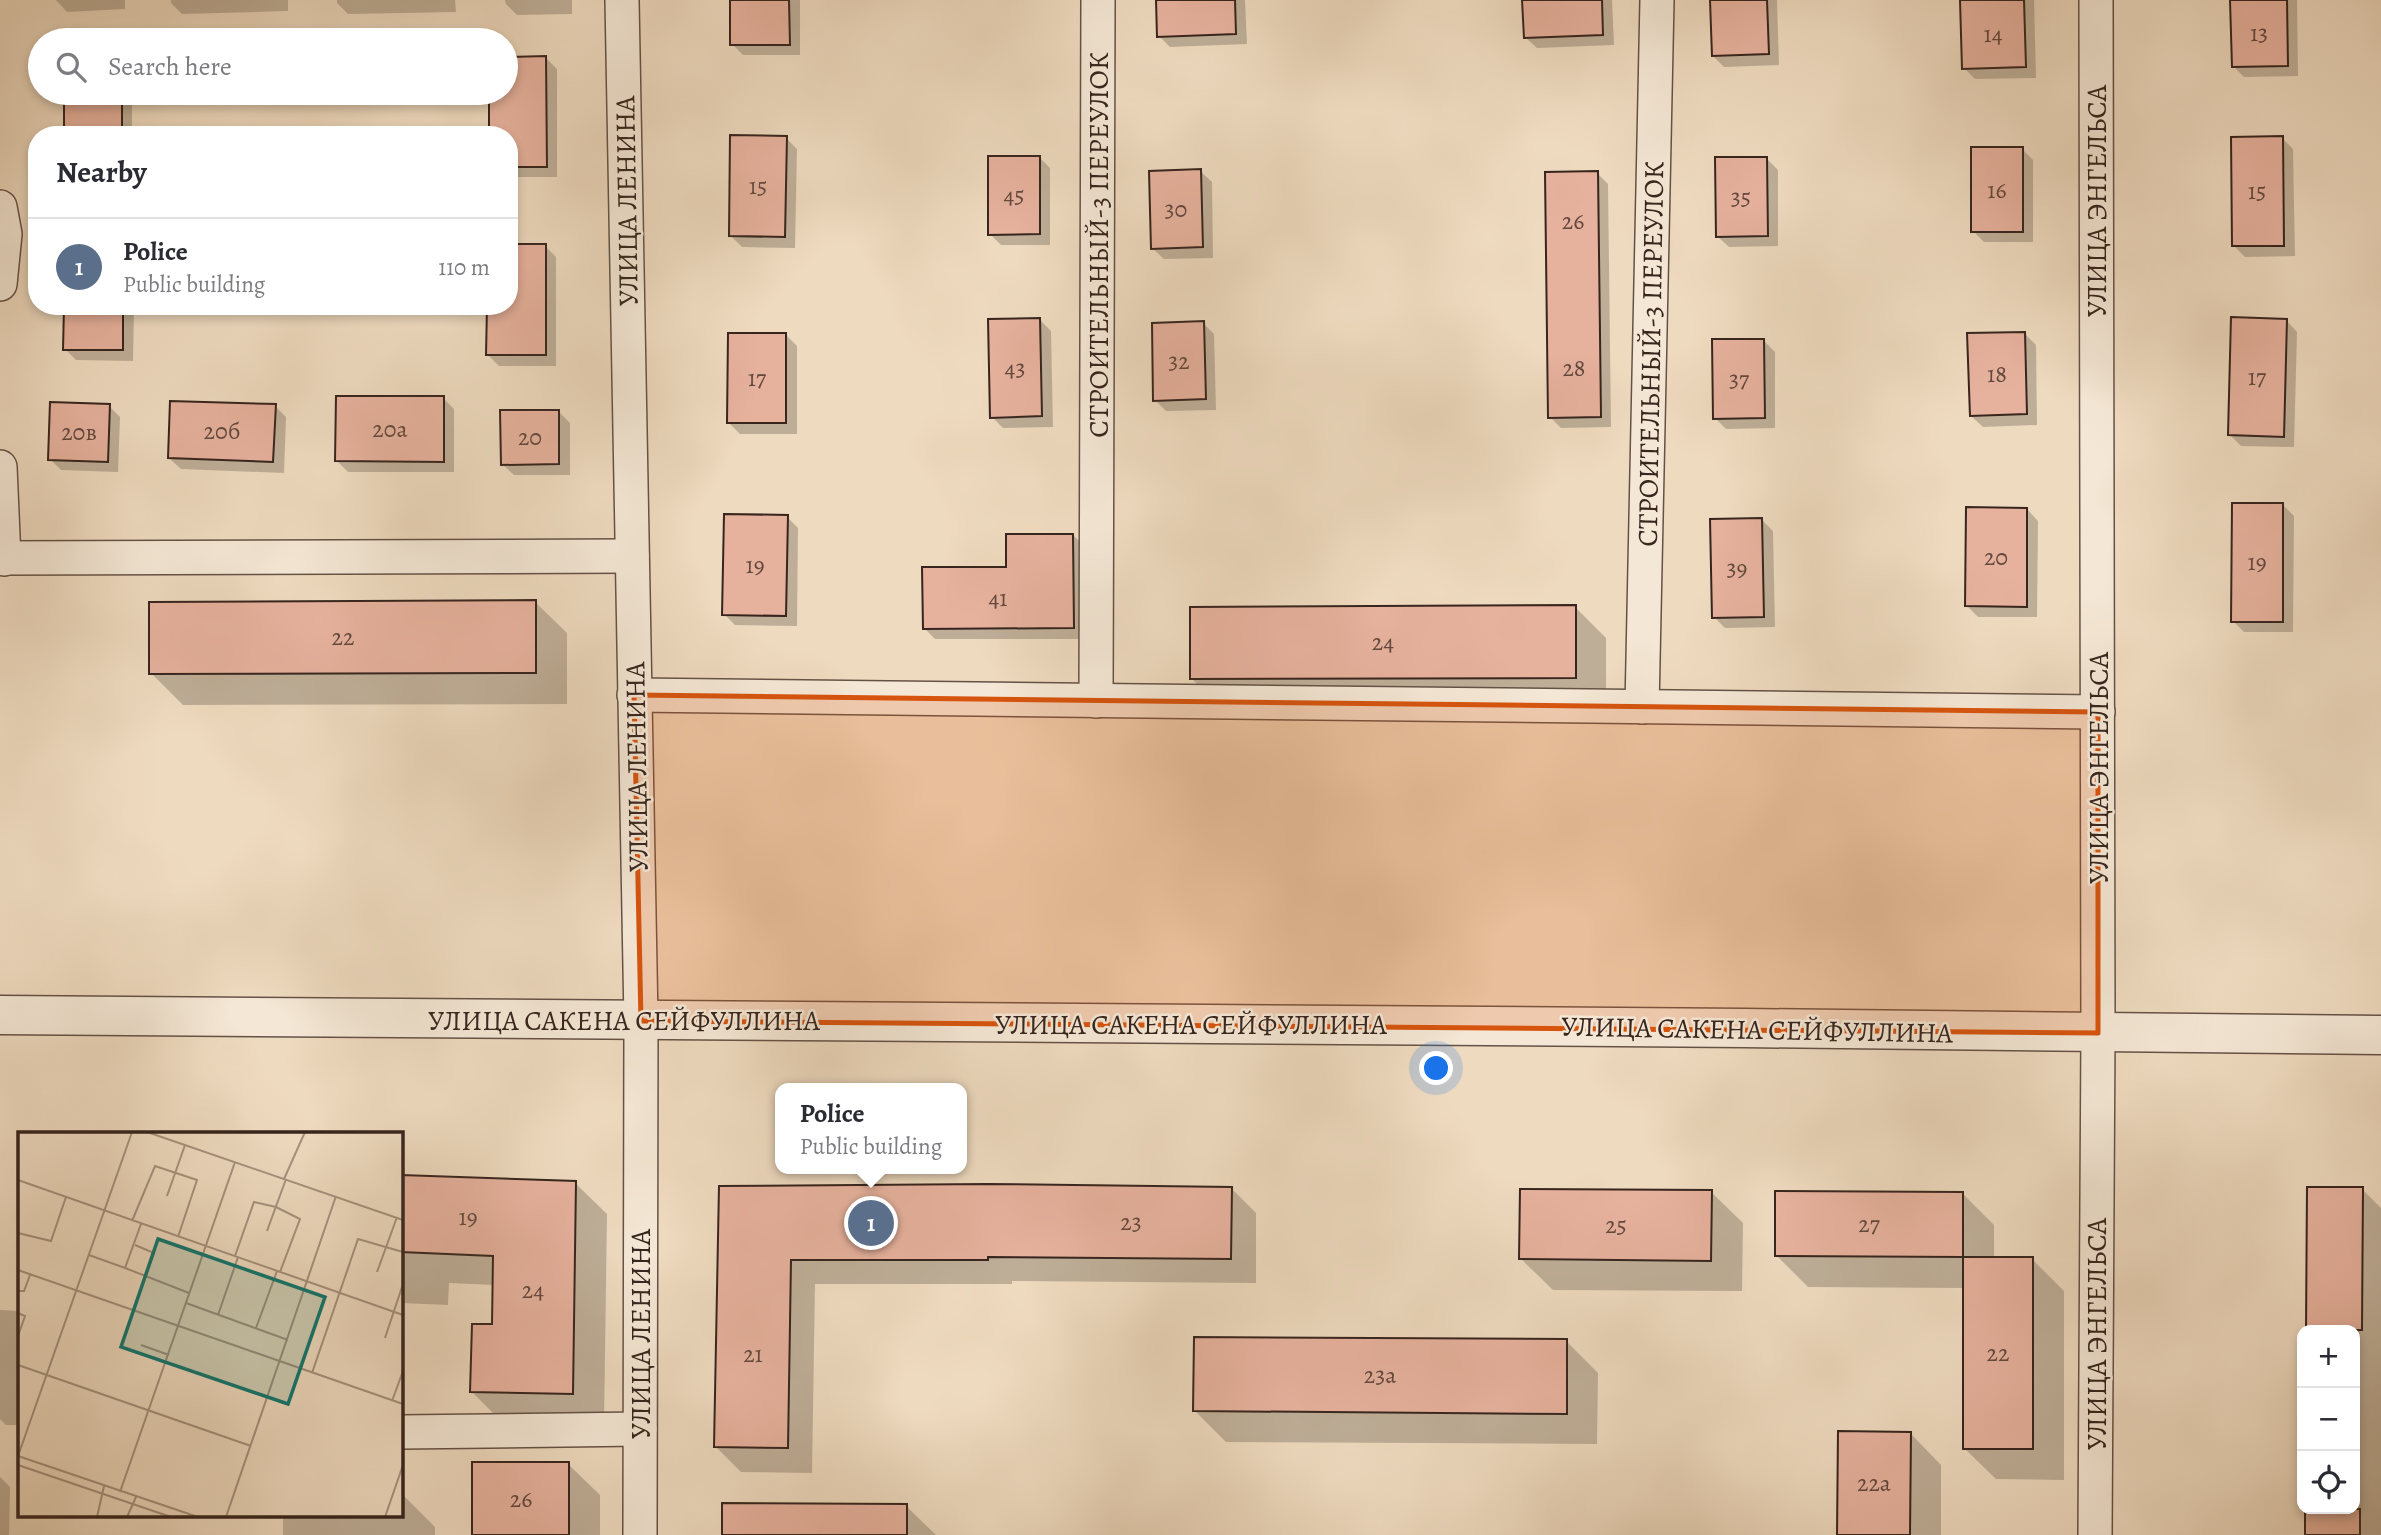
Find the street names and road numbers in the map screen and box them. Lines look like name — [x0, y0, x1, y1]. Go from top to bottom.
street label: СТРОИТЕЛЬНЫЙ-3 ПЕРЕУЛОК — [1080, 52, 1118, 438]
street label: УЛИЦА ЭНГЕЛЬСА — [2078, 84, 2116, 317]
street label: УЛИЦА ЛЕНИНА — [606, 95, 648, 306]
street label: СТРОИТЕЛЬНЫЙ-3 ПЕРЕУЛОК — [1629, 161, 1673, 547]
street label: УЛИЦА ЭНГЕЛЬСА — [2080, 651, 2118, 884]
street label: УЛИЦА ЛЕНИНА — [616, 661, 658, 872]
street label: УЛИЦА САКЕНА СЕЙФУЛЛИНА — [428, 1002, 821, 1040]
street label: УЛИЦА САКЕНА СЕЙФУЛЛИНА — [995, 1006, 1388, 1044]
street label: УЛИЦА САКЕНА СЕЙФУЛЛИНА — [1561, 1008, 1954, 1052]
street label: УЛИЦА ЭНГЕЛЬСА — [2078, 1217, 2116, 1450]
street label: УЛИЦА ЛЕНИНА — [622, 1228, 660, 1439]

